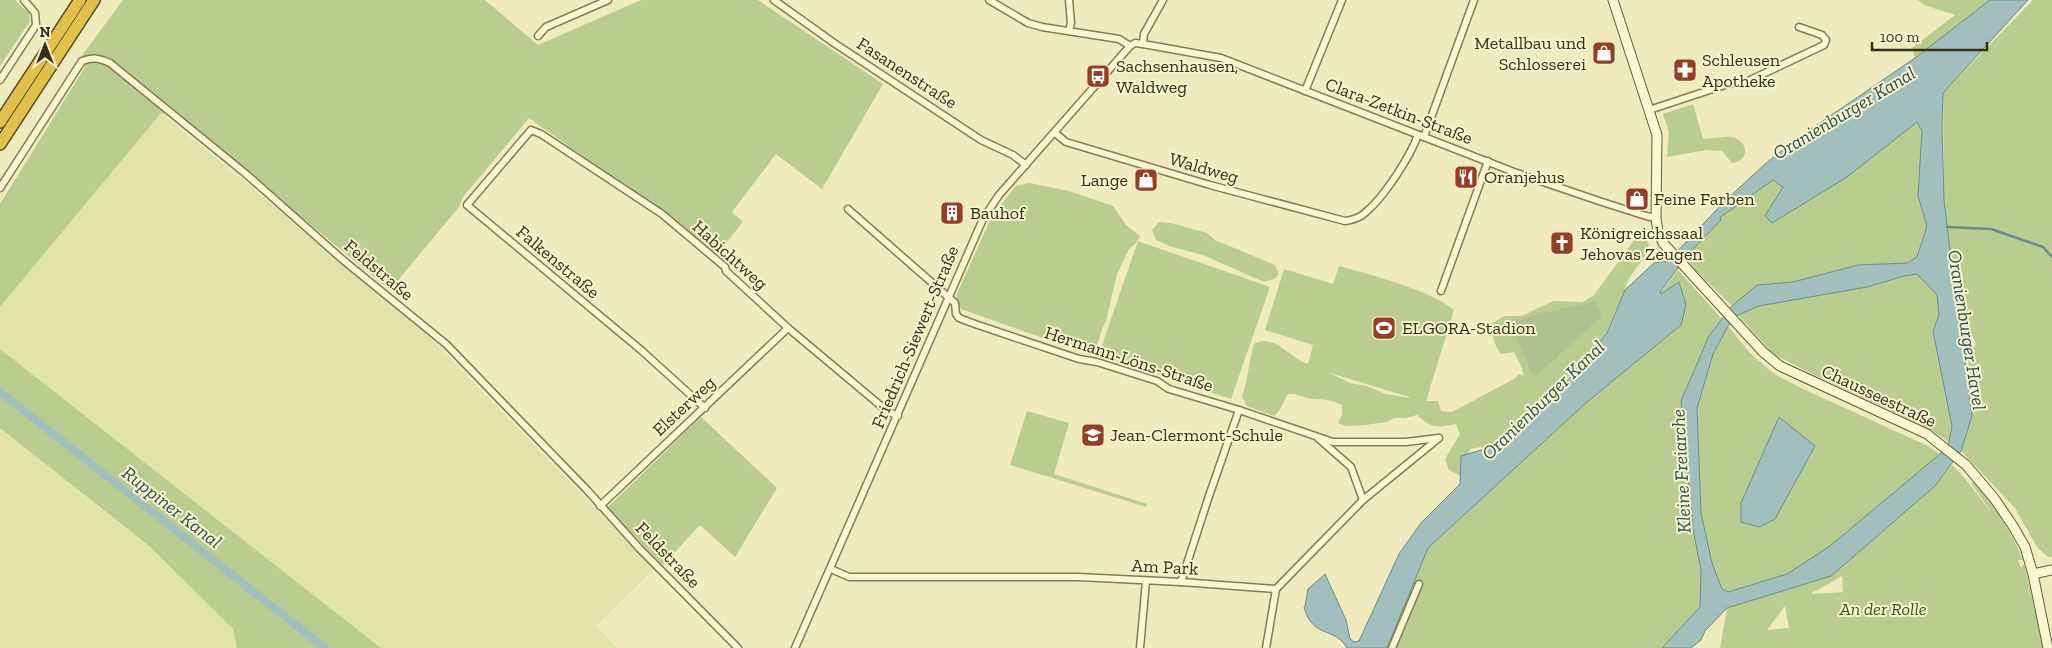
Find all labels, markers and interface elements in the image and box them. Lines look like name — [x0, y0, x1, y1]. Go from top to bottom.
north arrow — [20, 20, 70, 70]
scale bar — [1872, 20, 1987, 52]
text: N — [40, 24, 51, 41]
text: 100 m — [1880, 28, 1919, 46]
street label: Fasanenstraße — [853, 32, 961, 114]
place label: Metallbau und Schlosserei — [1474, 32, 1586, 75]
shop icon: Metallbau und Schlosserei — [1591, 40, 1617, 66]
place label: Schleusen Apotheke — [1702, 49, 1781, 92]
place label: Sachsenhausen, Waldweg — [1116, 55, 1239, 98]
pharmacy icon: Schleusen Apotheke — [1672, 57, 1698, 83]
water label: Oranienburger Kanal — [1769, 61, 1919, 165]
bus stop icon: Sachsenhausen, Waldweg — [1085, 63, 1111, 89]
street label: Clara-Zetkin-Straße — [1322, 73, 1476, 149]
street label: Waldweg — [1167, 148, 1241, 188]
restaurant icon: Oranjehus — [1453, 164, 1479, 190]
place label: Oranjehus — [1484, 166, 1565, 188]
shop icon: Lange — [1133, 167, 1159, 193]
place label: Lange — [1081, 169, 1128, 191]
shop icon: Feine Farben — [1624, 186, 1650, 212]
place label: Feine Farben — [1654, 188, 1755, 210]
building icon: Bauhof — [939, 200, 965, 226]
place label: Bauhof — [970, 202, 1026, 224]
street label: Habichtweg — [688, 215, 772, 295]
street label: Falkenstraße — [512, 221, 604, 303]
place label: Königreichssaal Jehovas Zeugen — [1580, 222, 1703, 265]
church icon: Königreichssaal Jehovas Zeugen — [1549, 230, 1575, 256]
street label: Feldstraße — [340, 235, 418, 305]
street label: Friedrich-Siewert-Straße — [867, 242, 963, 432]
water label: Oranienburger Havel — [1943, 248, 1991, 412]
sports icon: ELGORA-Stadion — [1371, 315, 1397, 341]
place label: ELGORA-Stadion — [1402, 317, 1536, 339]
street label: Hermann-Löns-Straße — [1042, 321, 1216, 397]
water label: Oranienburger Kanal — [1477, 335, 1609, 465]
street label: Chausseestraße — [1818, 360, 1940, 432]
street label: Elsterweg — [648, 371, 720, 441]
water label: Kleine Freiarche — [1666, 408, 1696, 534]
school or university icon: Jean-Clermont-Schule — [1080, 422, 1106, 448]
place label: Jean-Clermont-Schule — [1110, 424, 1283, 446]
water label: Ruppiner Kanal — [118, 461, 226, 553]
street label: Feldstraße — [631, 517, 705, 593]
street label: Am Park — [1131, 554, 1200, 580]
park label: An der Rolle — [1838, 598, 1927, 620]

